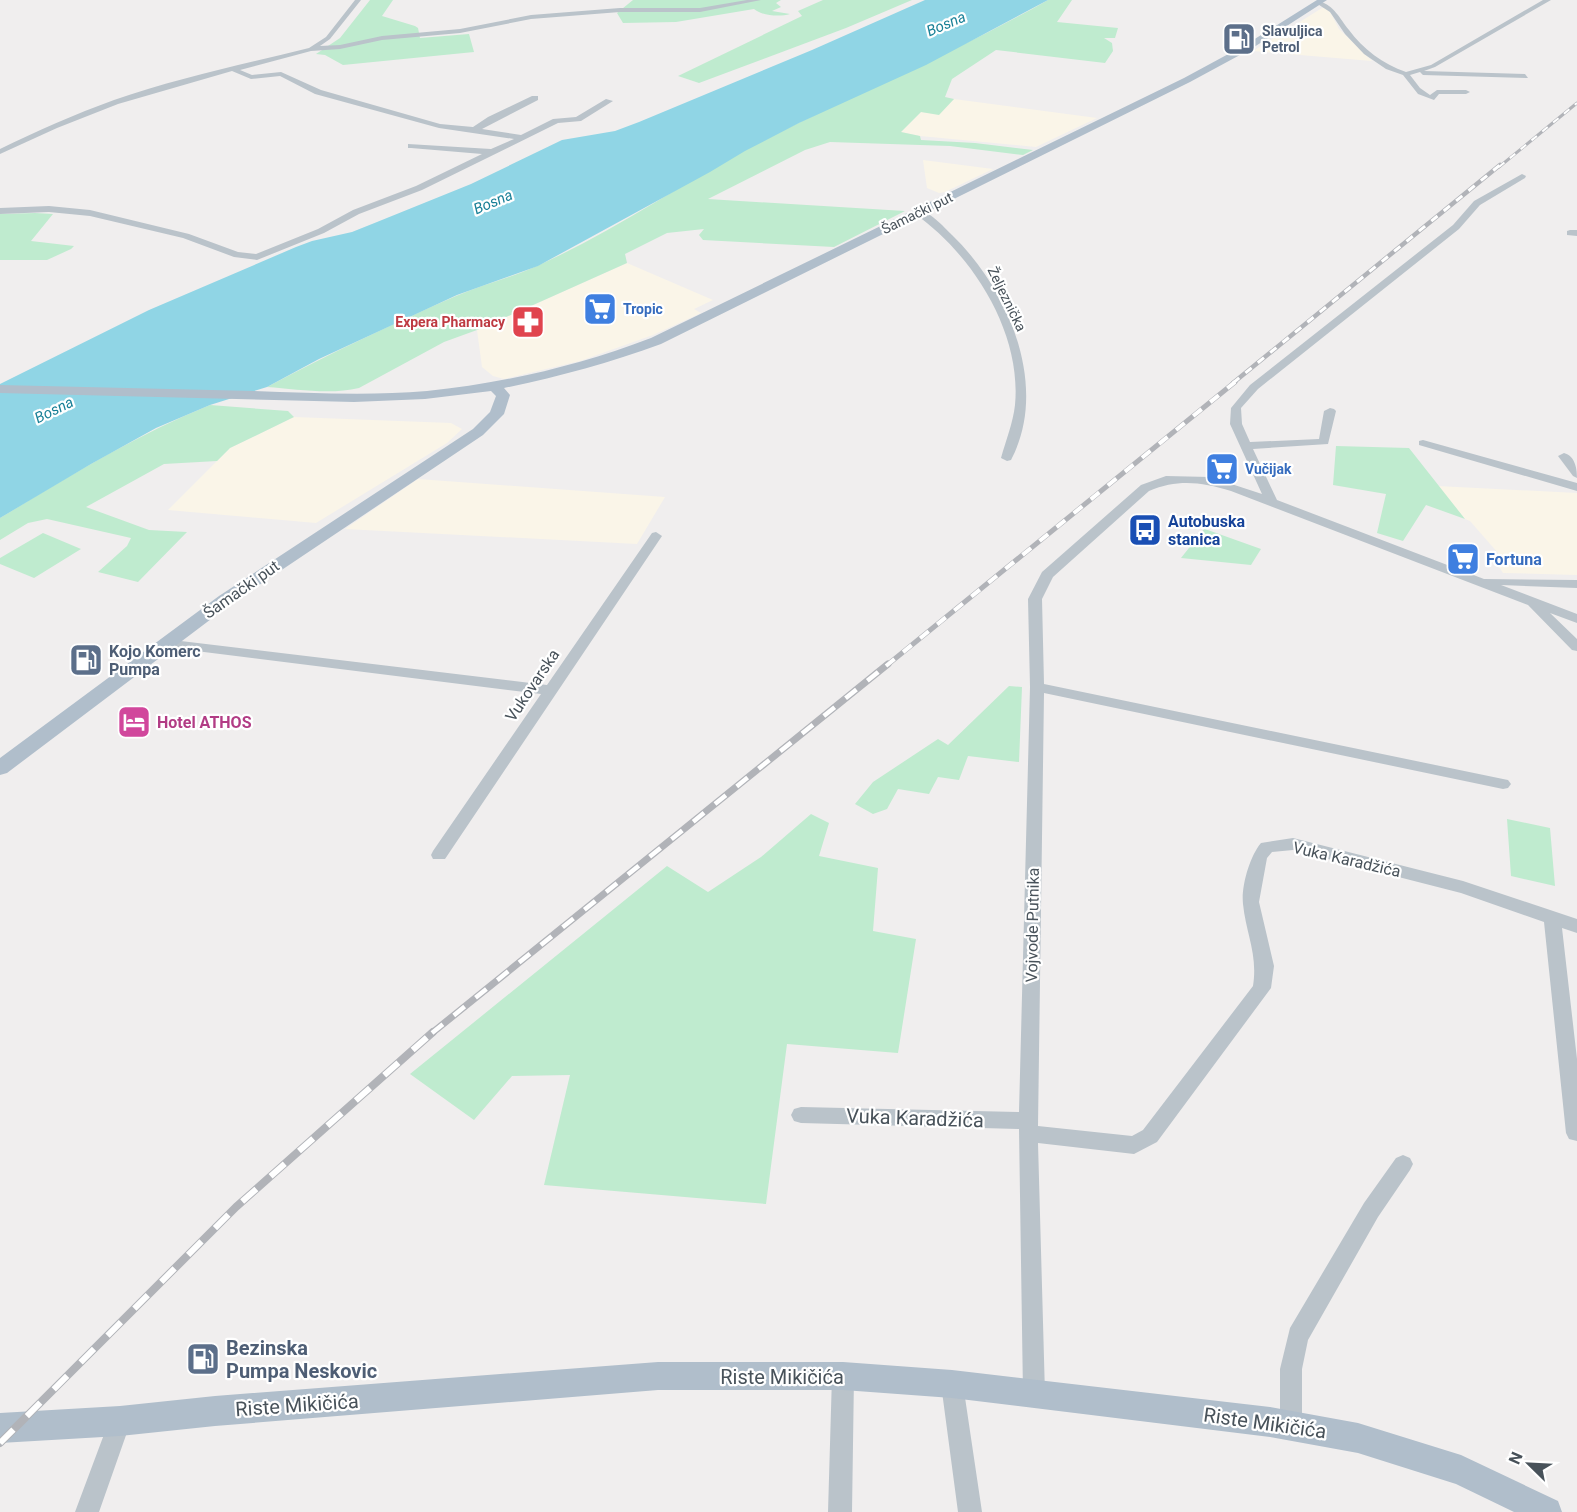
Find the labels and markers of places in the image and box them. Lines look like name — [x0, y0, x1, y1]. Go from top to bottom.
fuel station icon: Slavuljica Petrol — [1221, 21, 1257, 57]
place label: Slavuljica Petrol — [1262, 23, 1323, 55]
supermarket icon: Tropic — [582, 291, 618, 327]
place label: Tropic — [623, 301, 663, 317]
pharmacy icon: Expera Pharmacy — [510, 304, 546, 340]
place label: Expera Pharmacy — [395, 314, 506, 330]
supermarket icon: Vučijak — [1204, 451, 1240, 487]
place label: Vučijak — [1245, 461, 1292, 477]
bus stop icon: Autobuska stanica — [1127, 512, 1163, 548]
place label: Autobuska stanica — [1168, 512, 1246, 549]
supermarket icon: Fortuna — [1445, 541, 1481, 577]
place label: Fortuna — [1486, 550, 1542, 569]
fuel station icon: Kojo Komerc Pumpa — [68, 642, 104, 678]
place label: Kojo Komerc Pumpa — [109, 642, 201, 679]
hotel icon: Hotel ATHOS — [116, 704, 152, 740]
place label: Hotel ATHOS — [157, 713, 252, 732]
place label: Bezinska Pumpa Neskovic — [226, 1336, 377, 1383]
fuel station icon: Bezinska Pumpa Neskovic — [185, 1341, 221, 1377]

